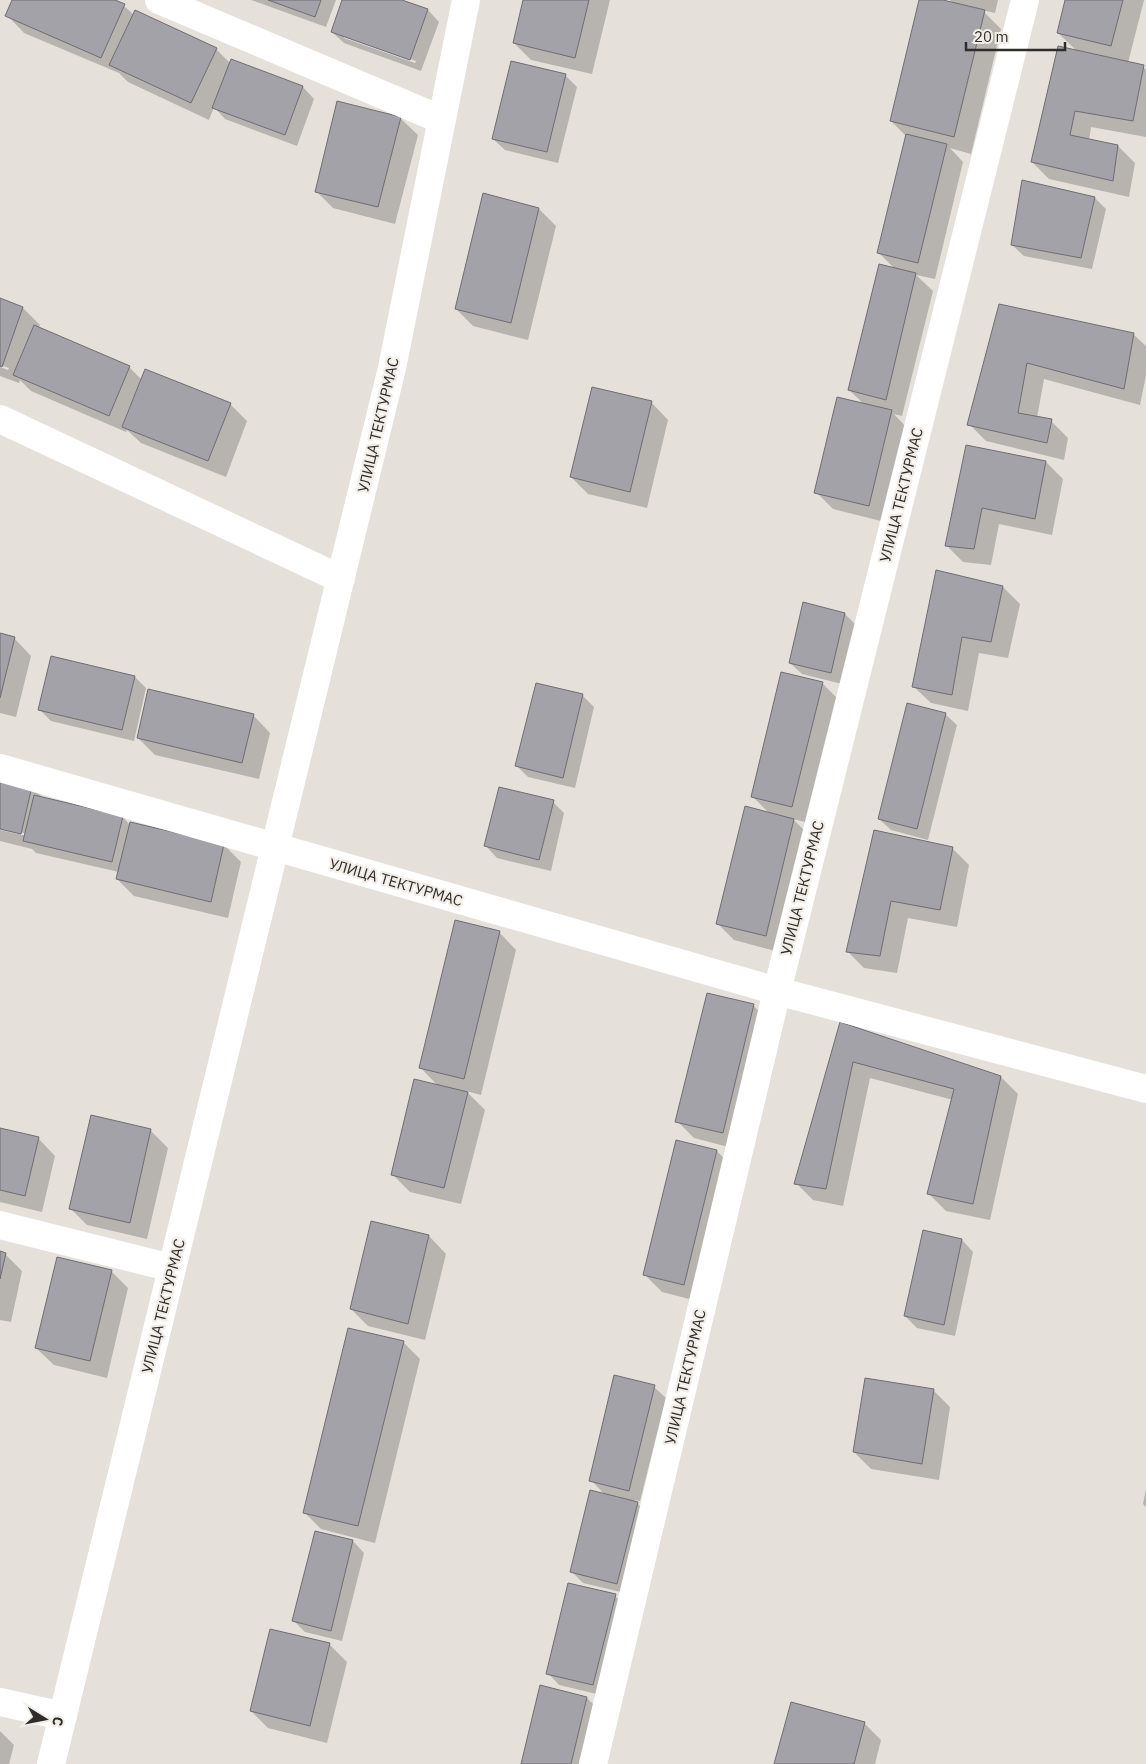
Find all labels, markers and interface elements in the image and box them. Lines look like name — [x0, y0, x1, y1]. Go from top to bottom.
scale bar — [966, 20, 1065, 52]
text: 20 m — [974, 27, 1009, 46]
street label: УЛИЦА ТЕКТУРМАС — [353, 356, 403, 494]
street label: УЛИЦА ТЕКТУРМАС — [875, 426, 927, 564]
street label: УЛИЦА ТЕКТУРМАС — [776, 819, 828, 957]
street label: УЛИЦА ТЕКТУРМАС — [327, 854, 465, 910]
street label: УЛИЦА ТЕКТУРМАС — [137, 1237, 189, 1375]
street label: УЛИЦА ТЕКТУРМАС — [660, 1308, 710, 1446]
north arrow — [20, 1694, 70, 1744]
text: С — [48, 1715, 67, 1727]

